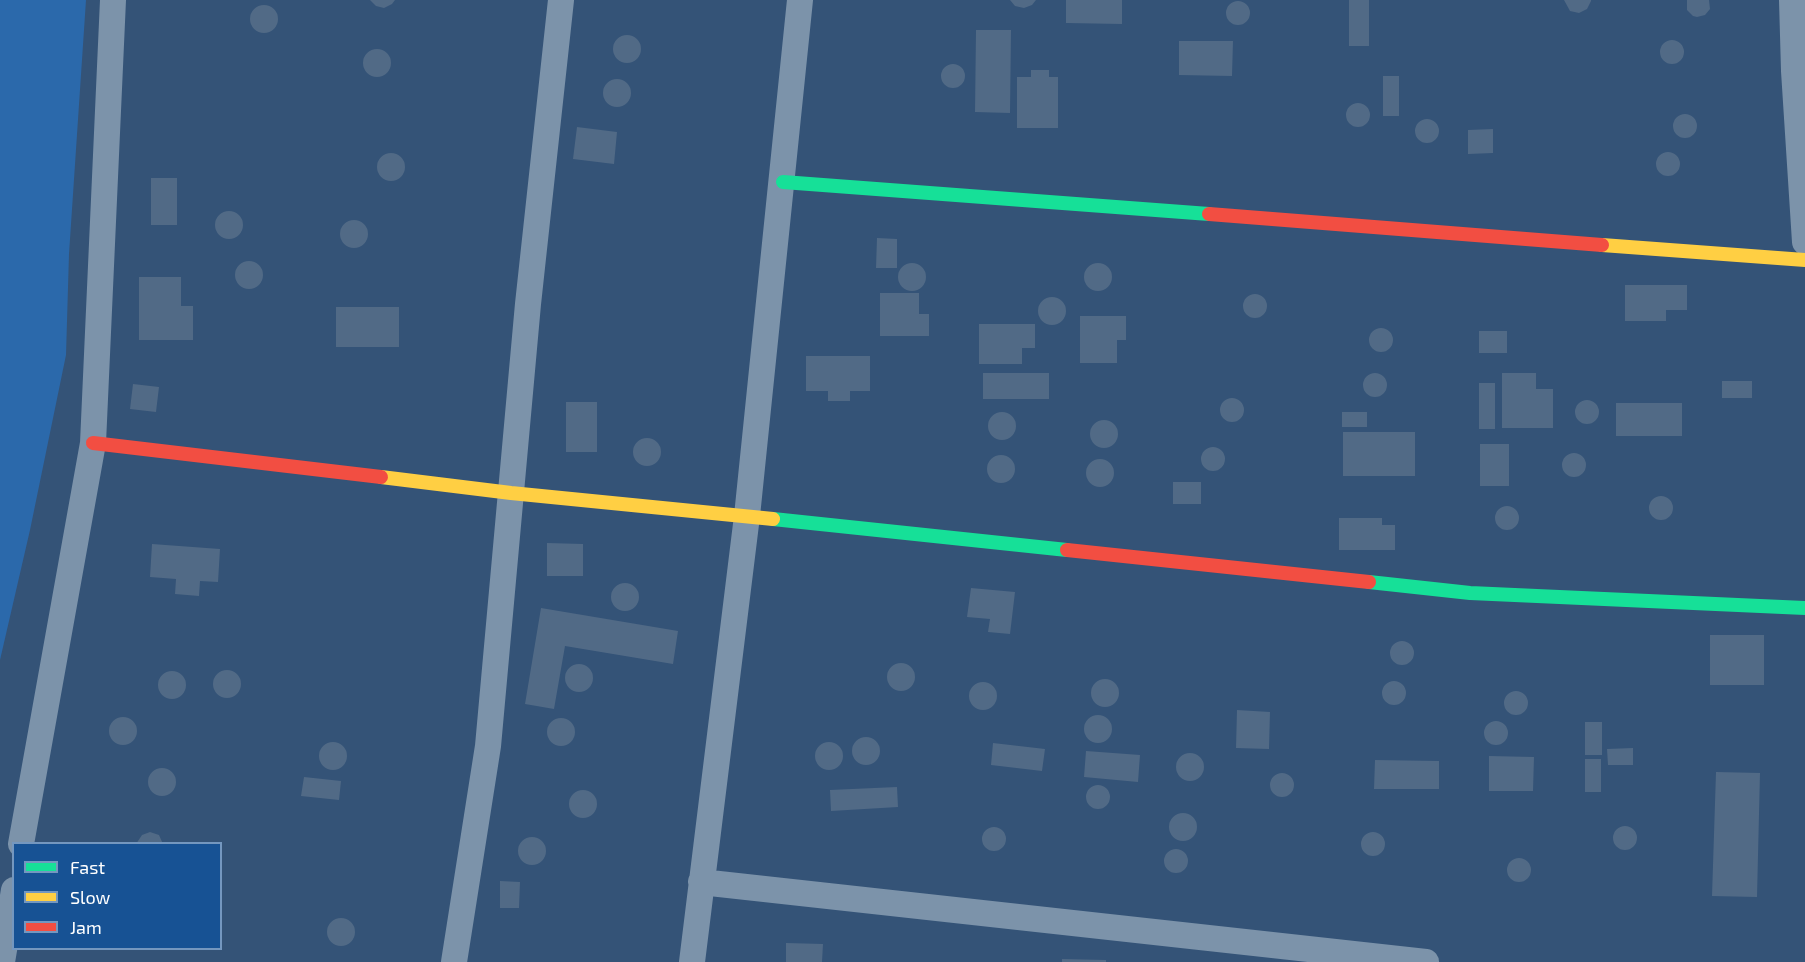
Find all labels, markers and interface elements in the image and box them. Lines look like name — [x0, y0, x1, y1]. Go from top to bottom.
legend — [12, 842, 222, 950]
text: Fast — [70, 856, 105, 878]
text: Slow — [70, 886, 110, 908]
text: Jam — [70, 916, 102, 938]

